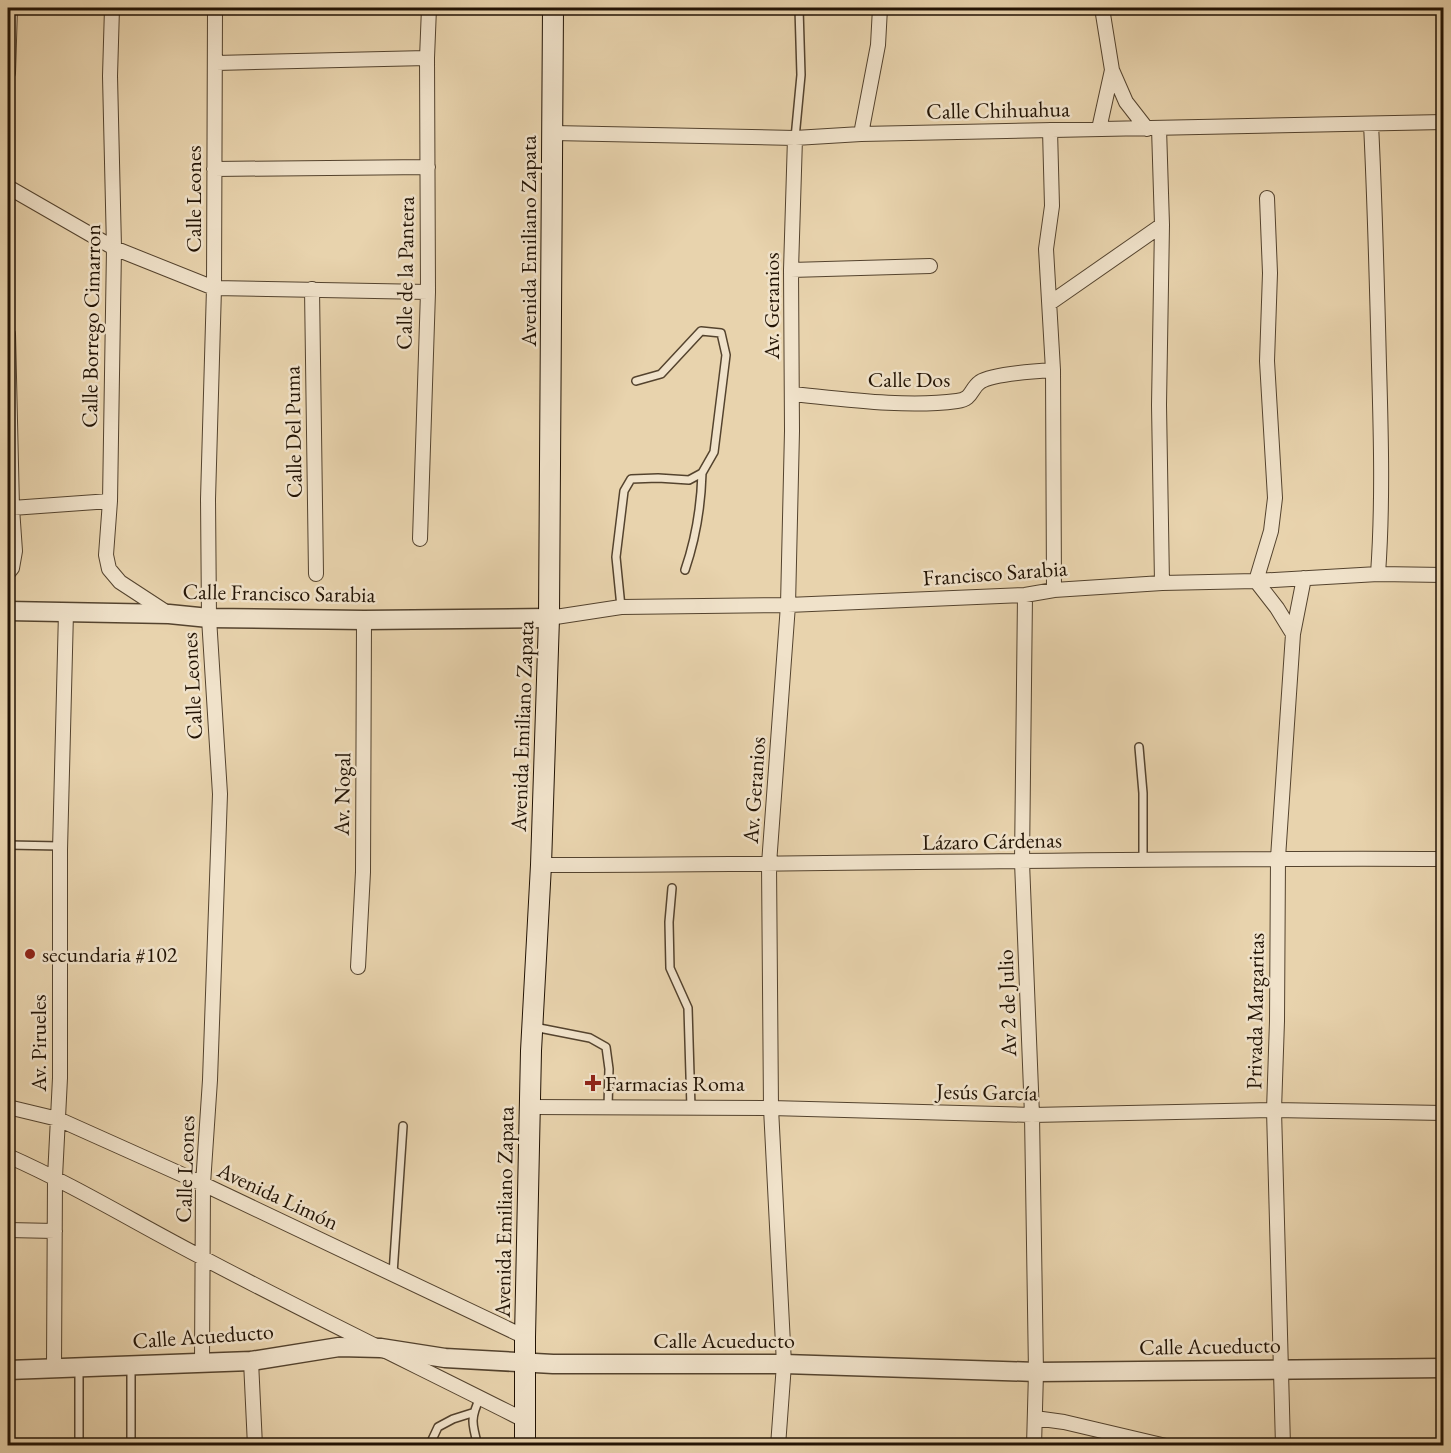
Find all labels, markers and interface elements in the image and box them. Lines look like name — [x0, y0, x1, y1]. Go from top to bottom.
street label: Calle Chihuahua — [926, 94, 1070, 126]
street label: Avenida Emiliano Zapata — [514, 135, 543, 348]
street label: Calle Leones — [179, 145, 208, 253]
street label: Calle de la Pantera — [389, 196, 421, 350]
street label: Calle Borrego Cimarron — [75, 223, 107, 428]
street label: Av. Geranios — [757, 253, 786, 361]
street label: Calle Del Puma — [277, 365, 309, 498]
street label: Calle Dos — [868, 365, 950, 394]
street label: Francisco Sarabia — [922, 553, 1068, 593]
street label: Calle Francisco Sarabia — [182, 577, 376, 609]
street label: Avenida Emiliano Zapata — [504, 620, 540, 833]
street label: Calle Leones — [175, 632, 209, 740]
street label: Av. Geranios — [736, 736, 772, 845]
street label: Av. Nogal — [327, 752, 357, 837]
street label: Lázaro Cárdenas — [922, 825, 1062, 857]
street label: Privada Margaritas — [1239, 932, 1271, 1090]
place label: secundaria #102 — [42, 940, 178, 969]
marker: secundaria #102 — [23, 947, 37, 961]
street label: Av 2 de Julio — [991, 949, 1023, 1058]
street label: Av. Pirueles — [24, 994, 53, 1093]
place label: Farmacias Roma — [605, 1069, 745, 1098]
marker: Farmacias Roma — [586, 1076, 600, 1090]
street label: Jesús García — [934, 1077, 1038, 1107]
street label: Avenida Emiliano Zapata — [488, 1106, 520, 1319]
street label: Calle Leones — [169, 1115, 201, 1223]
street label: Avenida Limón — [212, 1155, 344, 1237]
street label: Calle Acueducto — [131, 1317, 275, 1355]
street label: Calle Acueducto — [653, 1326, 795, 1355]
street label: Calle Acueducto — [1139, 1330, 1281, 1362]

